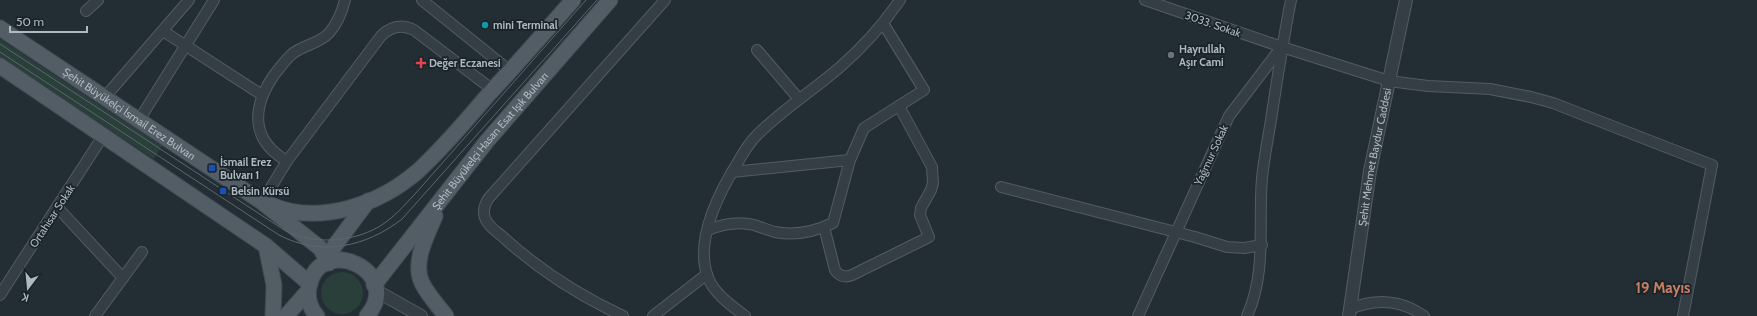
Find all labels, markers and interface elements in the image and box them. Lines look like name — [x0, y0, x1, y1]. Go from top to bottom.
scale bar — [10, 8, 87, 34]
street label: 3033. Sokak — [1183, 8, 1243, 40]
text: 50 m — [16, 14, 44, 29]
place label: mini Terminal — [493, 18, 558, 32]
marker: mini Terminal — [480, 20, 490, 30]
place label: Hayrullah Aşır Cami — [1179, 42, 1225, 69]
marker: Hayrullah Aşır Cami — [1166, 50, 1176, 60]
place label: Değer Eczanesi — [429, 56, 501, 70]
marker: Değer Eczanesi — [416, 58, 426, 68]
street label: Şehit Büyükelçi İsmail Erez Bulvarı — [60, 65, 198, 163]
street label: Şehit Büyükelçi Hasan Esat Işık Bulvarı — [429, 69, 551, 213]
street label: Şehit Mehmet Baydur Caddesi — [1355, 87, 1394, 227]
street label: Yağmur Sokak — [1190, 122, 1231, 188]
place label: İsmail Erez Bulvarı 1 — [220, 155, 272, 182]
marker: İsmail Erez Bulvarı 1 — [207, 163, 217, 173]
street label: Ortahisar Sokak — [26, 182, 78, 250]
place label: Belsin Kürsü — [231, 184, 289, 198]
marker: Belsin Kürsü — [218, 186, 228, 196]
north arrow — [8, 268, 48, 308]
district label: 19 Mayıs — [1636, 279, 1690, 297]
text: K — [20, 290, 30, 305]

